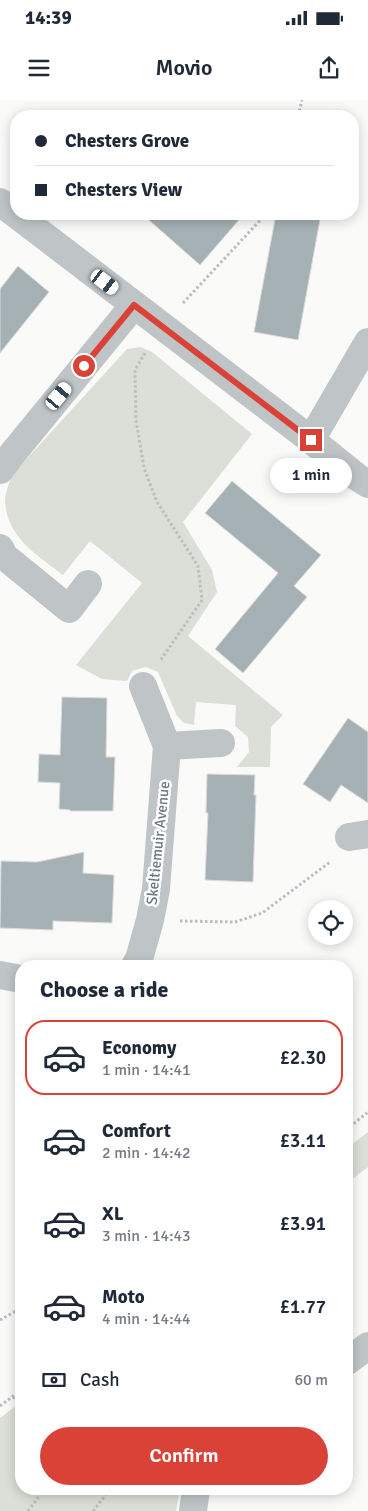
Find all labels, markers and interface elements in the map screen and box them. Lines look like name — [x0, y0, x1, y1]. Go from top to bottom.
text: 14:39 — [25, 6, 72, 30]
icon: menu — [25, 54, 53, 82]
text: Movio — [156, 54, 213, 81]
icon: share — [315, 54, 343, 82]
text: Chesters Grove — [65, 129, 189, 153]
text: Chesters View — [65, 178, 182, 202]
car — [88, 267, 121, 297]
route start — [73, 355, 95, 377]
car — [43, 380, 74, 412]
route end — [300, 429, 322, 451]
callout: 1 min — [270, 458, 352, 492]
text: 1 min — [292, 465, 330, 485]
street label: Skeltiemuir Avenue — [143, 780, 173, 906]
map controls — [308, 900, 353, 945]
button: locate — [308, 900, 353, 945]
text: Choose a ride — [40, 976, 168, 1003]
icon: car — [42, 1035, 87, 1080]
text: Economy — [102, 1036, 176, 1060]
text: £2.30 — [280, 1046, 326, 1070]
text: 1 min · 14:41 — [102, 1060, 191, 1080]
icon: car — [42, 1118, 87, 1163]
text: Comfort — [102, 1119, 171, 1143]
text: £3.11 — [280, 1129, 326, 1153]
text: 2 min · 14:42 — [102, 1143, 191, 1163]
icon: car — [42, 1201, 87, 1246]
text: XL — [102, 1202, 124, 1226]
text: £3.91 — [280, 1212, 326, 1236]
text: 3 min · 14:43 — [102, 1226, 191, 1246]
icon: car — [42, 1284, 87, 1329]
text: Moto — [102, 1285, 145, 1309]
text: £1.77 — [280, 1295, 326, 1319]
text: 4 min · 14:44 — [102, 1309, 191, 1329]
icon: cash — [40, 1366, 68, 1394]
text: Cash — [80, 1368, 120, 1392]
text: 60 m — [294, 1370, 328, 1390]
button: Confirm — [40, 1427, 328, 1485]

